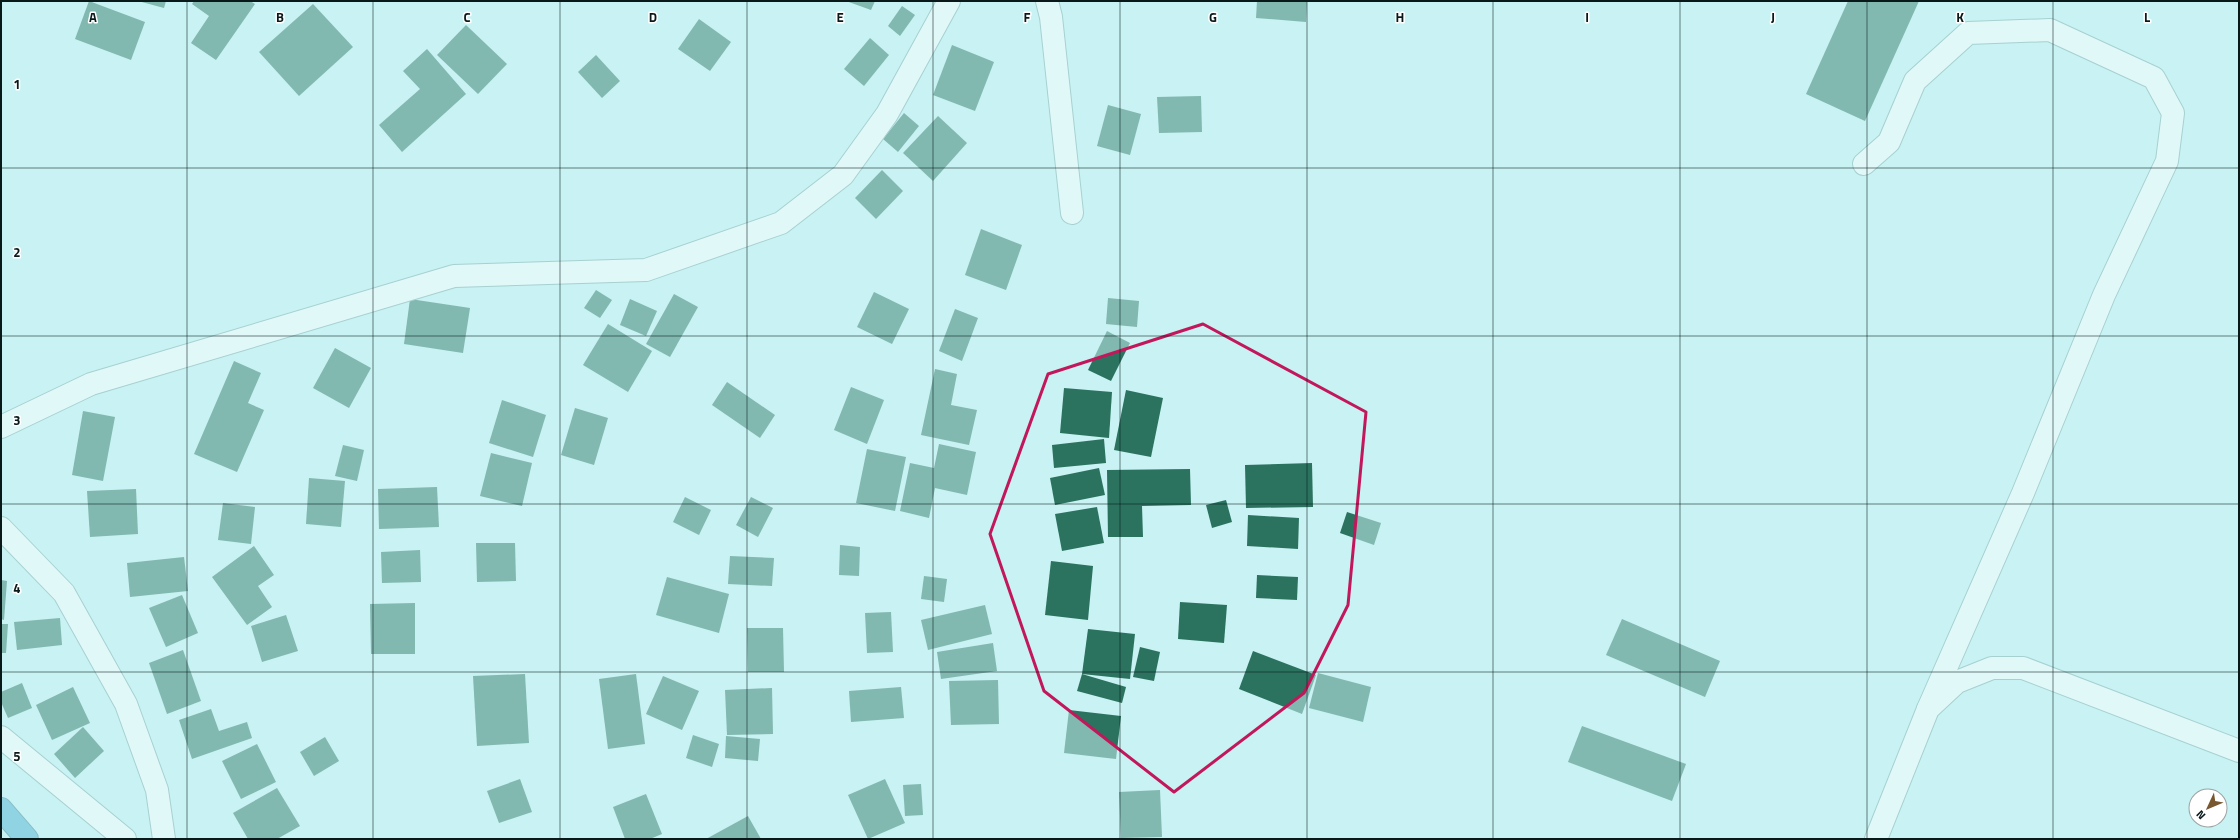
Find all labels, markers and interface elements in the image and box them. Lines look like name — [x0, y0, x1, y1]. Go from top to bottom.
text: A — [89, 7, 97, 27]
text: B — [276, 7, 284, 27]
text: C — [463, 7, 471, 27]
text: D — [649, 7, 657, 27]
text: E — [836, 7, 844, 27]
text: F — [1024, 7, 1031, 27]
text: G — [1209, 7, 1217, 27]
text: H — [1396, 7, 1404, 27]
text: I — [1585, 7, 1589, 27]
text: J — [1771, 7, 1775, 27]
text: K — [1956, 7, 1964, 27]
text: L — [2144, 7, 2150, 27]
text: 1 — [13, 74, 21, 94]
text: 2 — [13, 242, 21, 262]
text: 3 — [13, 410, 21, 430]
text: 4 — [13, 578, 21, 598]
text: 5 — [13, 746, 21, 766]
north arrow — [2188, 788, 2228, 828]
text: N — [2192, 807, 2209, 823]

